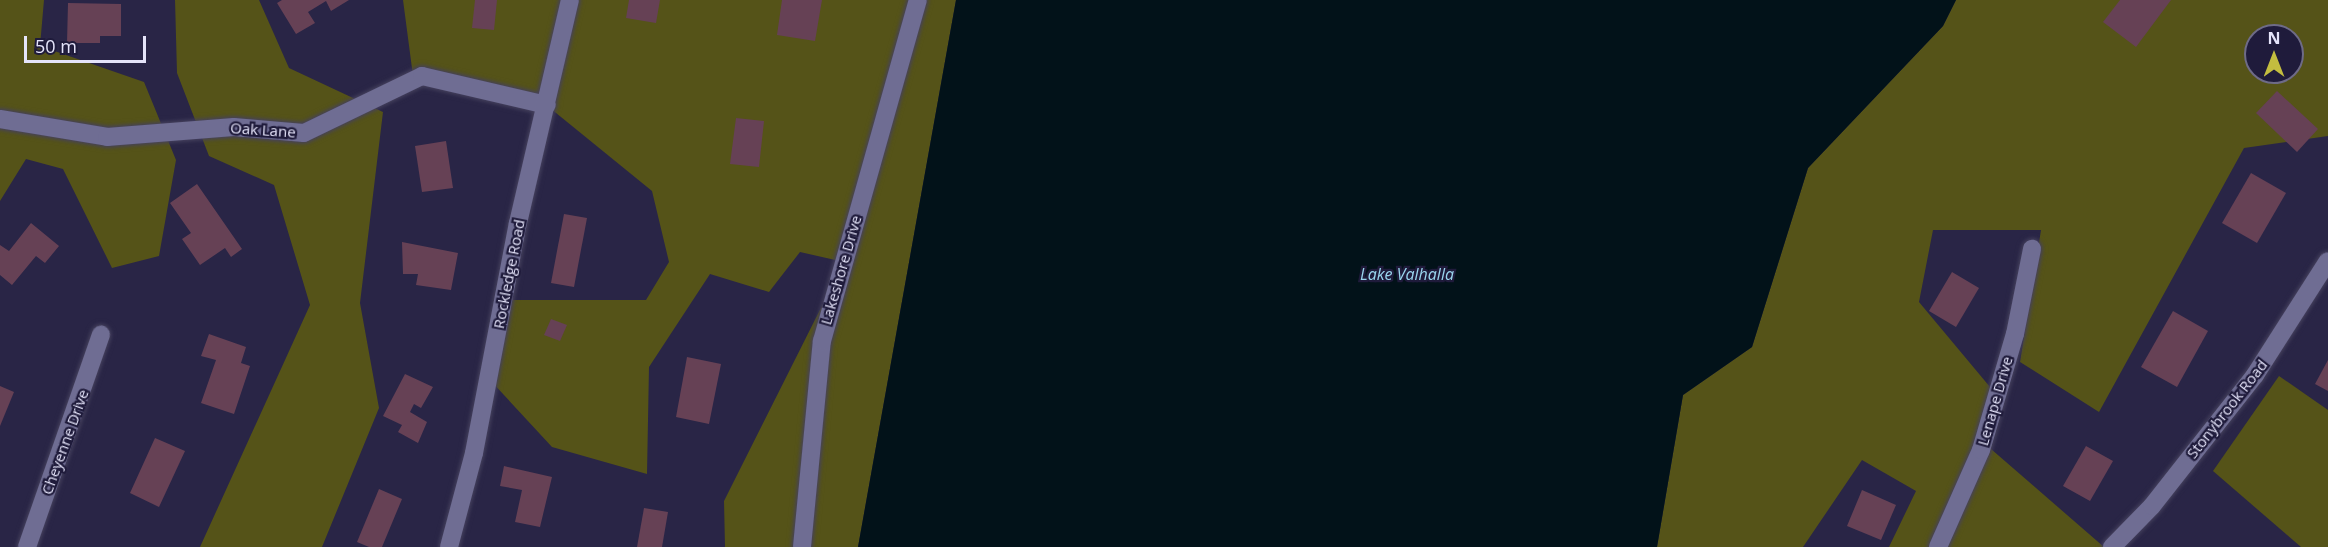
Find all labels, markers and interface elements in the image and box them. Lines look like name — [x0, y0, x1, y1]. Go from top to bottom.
scale bar — [27, 24, 148, 62]
north arrow — [2244, 24, 2304, 84]
text: N — [2267, 27, 2281, 49]
text: 50 m — [35, 34, 77, 58]
street label: Oak Lane — [230, 119, 296, 141]
street label: Lakeshore Drive — [817, 213, 865, 327]
street label: Rockledge Road — [490, 218, 528, 330]
water label: Lake Valhalla — [1360, 264, 1454, 284]
street label: Lenape Drive — [1974, 354, 2016, 448]
street label: Stonybrook Road — [2183, 356, 2271, 462]
street label: Cheyenne Drive — [38, 387, 92, 497]

